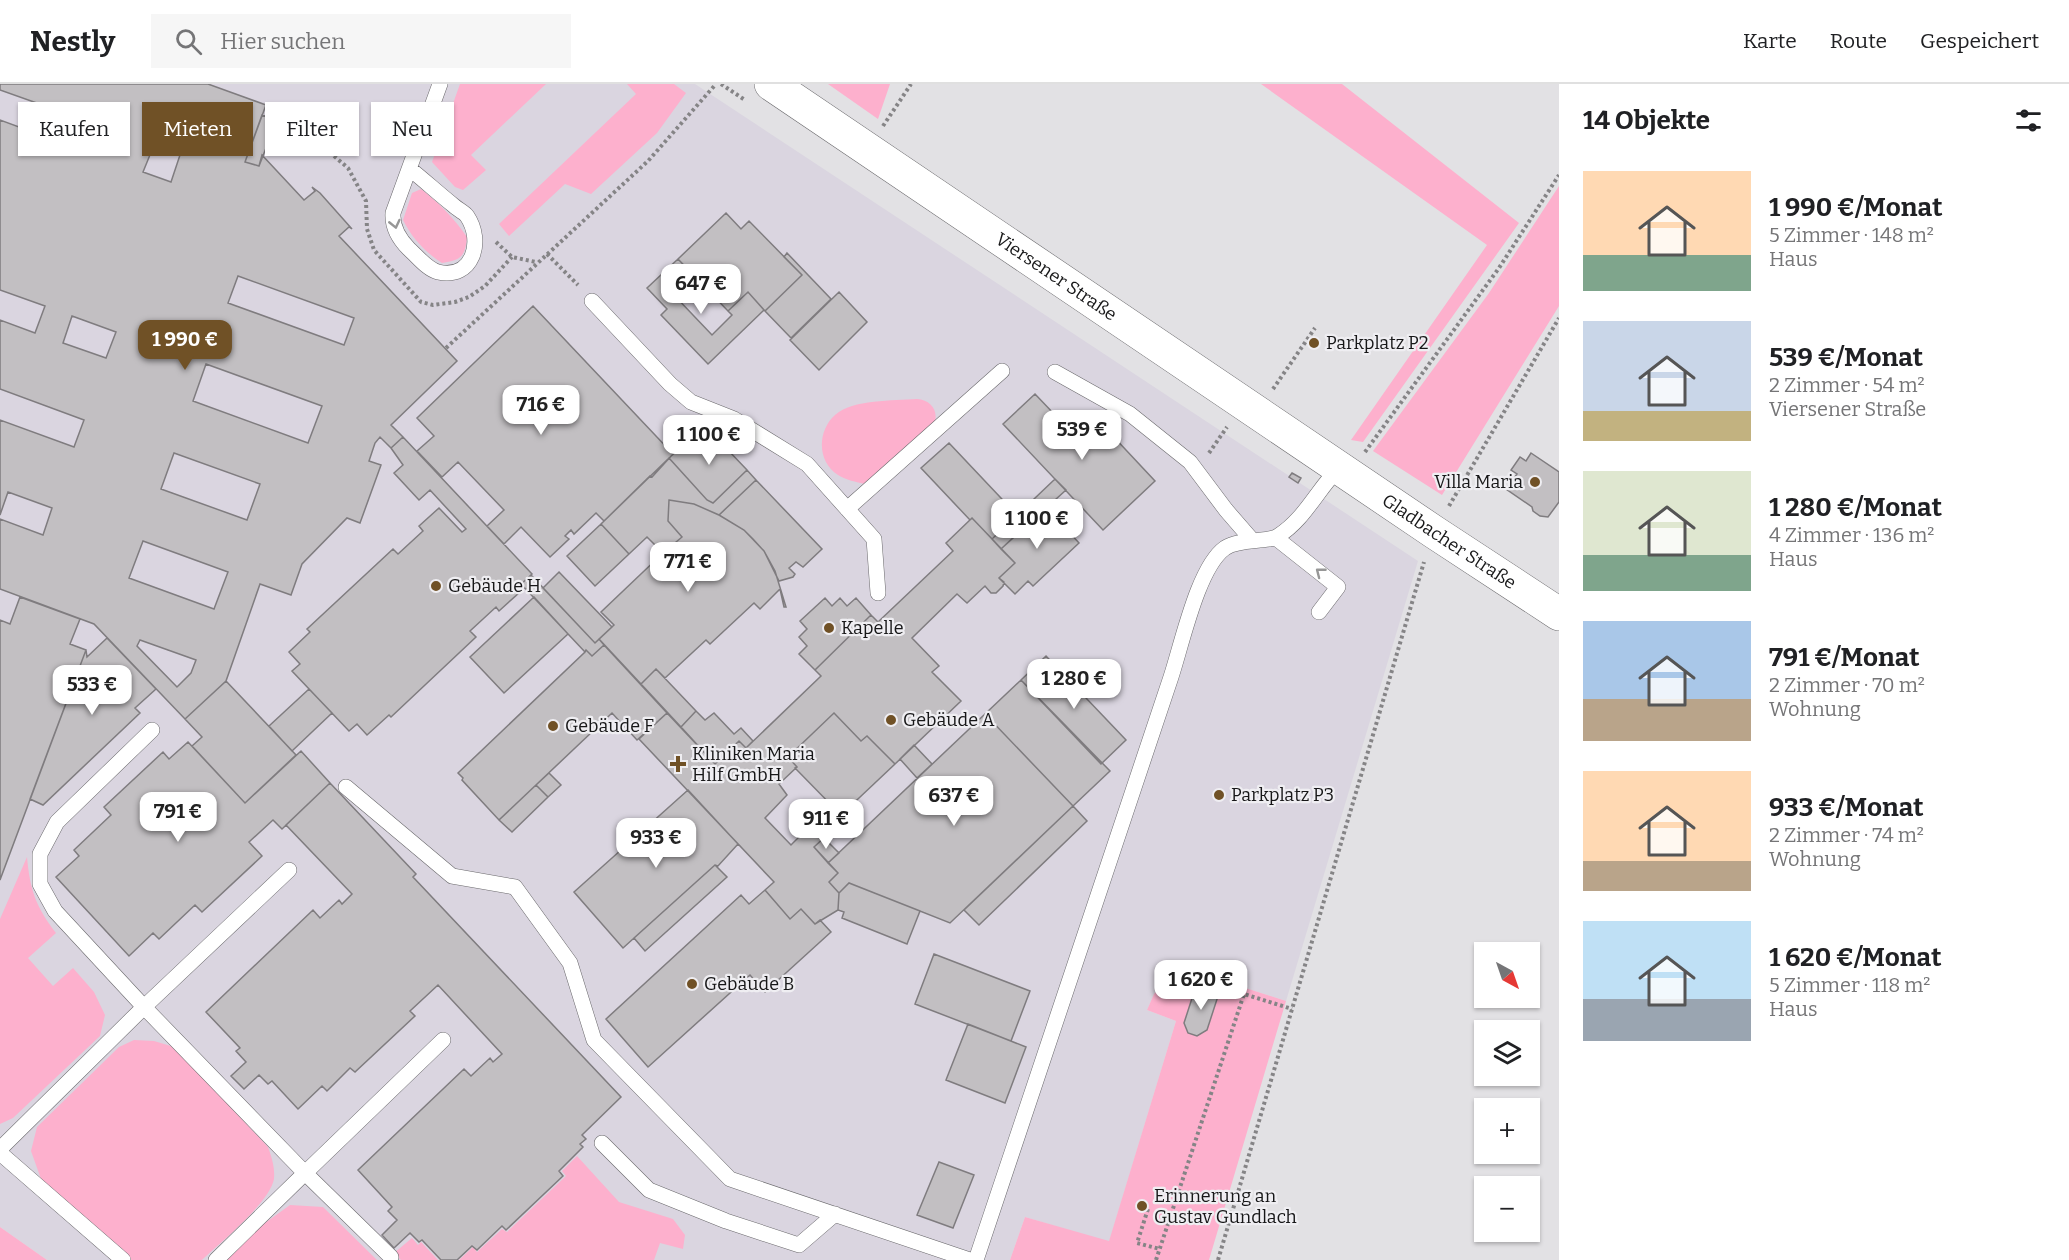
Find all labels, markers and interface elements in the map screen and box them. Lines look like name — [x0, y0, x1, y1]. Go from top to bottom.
search box — [151, 14, 571, 68]
text: Nestly — [30, 25, 115, 58]
icon: search — [172, 25, 205, 58]
text: Hier suchen — [220, 28, 345, 55]
text: Karte — [1743, 28, 1797, 54]
text: Route — [1830, 28, 1887, 54]
text: Gespeichert — [1920, 28, 2039, 54]
chip: Kaufen — [18, 102, 130, 156]
chip: Mieten — [142, 102, 253, 156]
chip: Filter — [265, 102, 359, 156]
chip: Neu — [371, 102, 454, 156]
icon: filters — [2012, 104, 2045, 137]
text: 14 Objekte — [1583, 105, 1710, 136]
text: 1 990 €/Monat — [1769, 192, 1942, 223]
icon: home — [1631, 195, 1703, 267]
one-way arrow — [388, 219, 401, 229]
text: 5 Zimmer · 148 m² — [1769, 223, 1934, 247]
street label: Viersener Straße — [991, 228, 1121, 325]
text: Haus — [1769, 247, 1818, 271]
pin: 647 € — [659, 264, 743, 315]
text: 647 € — [675, 271, 727, 295]
pin: 1 990 € — [130, 320, 240, 371]
text: 1 990 € — [152, 327, 218, 351]
place label: Parkplatz P2 — [1326, 332, 1428, 354]
marker: Parkplatz P2 — [1307, 336, 1321, 350]
text: 539 €/Monat — [1769, 342, 1923, 373]
icon: home — [1631, 345, 1703, 417]
text: 2 Zimmer · 54 m² — [1769, 373, 1925, 397]
pin: 716 € — [499, 385, 583, 436]
text: 716 € — [517, 392, 566, 416]
text: Viersener Straße — [1769, 397, 1926, 421]
pin: 539 € — [1040, 410, 1124, 461]
pin: 1 100 € — [654, 415, 764, 466]
text: 539 € — [1056, 417, 1108, 441]
text: 1 100 € — [677, 422, 741, 446]
place label: Villa Maria — [1434, 471, 1523, 493]
marker: Villa Maria — [1528, 475, 1542, 489]
street label: Gladbacher Straße — [1378, 489, 1520, 594]
text: 1 280 €/Monat — [1769, 492, 1942, 523]
icon: home — [1631, 495, 1703, 567]
pin: 1 100 € — [982, 499, 1092, 550]
text: 1 100 € — [1005, 506, 1069, 530]
text: 4 Zimmer · 136 m² — [1769, 523, 1934, 547]
pin: 771 € — [646, 542, 730, 593]
text: Haus — [1769, 547, 1818, 571]
text: 771 € — [664, 549, 712, 573]
one-way arrow — [1315, 569, 1326, 580]
place label: Gebäude H — [448, 575, 541, 597]
marker: Gebäude H — [429, 579, 443, 593]
place label: Kapelle — [841, 617, 904, 639]
marker: Kapelle — [822, 621, 836, 635]
text: 791 €/Monat — [1769, 642, 1920, 673]
icon: home — [1631, 645, 1703, 717]
pin: 1 280 € — [1019, 659, 1129, 710]
pin: 533 € — [50, 665, 134, 716]
text: 1 280 € — [1041, 666, 1107, 690]
text: 533 € — [67, 672, 117, 696]
text: 2 Zimmer · 70 m² — [1769, 673, 1925, 697]
text: Wohnung — [1769, 697, 1861, 721]
place label: Gebäude A — [903, 709, 995, 731]
marker: Gebäude A — [884, 713, 898, 727]
place label: Gebäude F — [565, 715, 654, 737]
marker: Gebäude F — [546, 719, 560, 733]
place label: Kliniken Maria Hilf GmbH — [692, 743, 815, 786]
marker: Kliniken Maria Hilf GmbH — [669, 755, 687, 773]
pin: 637 € — [912, 776, 996, 827]
text: 637 € — [928, 783, 980, 807]
place label: Parkplatz P3 — [1231, 784, 1334, 806]
marker: Parkplatz P3 — [1212, 788, 1226, 802]
pin: 791 € — [136, 792, 220, 843]
text: 933 €/Monat — [1769, 792, 1924, 823]
icon: home — [1631, 795, 1703, 867]
text: 791 € — [154, 799, 202, 823]
pin: 911 € — [784, 799, 868, 850]
text: 911 € — [803, 806, 849, 830]
pin: 933 € — [614, 818, 698, 869]
text: 2 Zimmer · 74 m² — [1769, 823, 1924, 847]
text: 933 € — [630, 825, 682, 849]
text: Wohnung — [1769, 847, 1861, 871]
north arrow — [1474, 942, 1540, 1008]
map controls — [1474, 942, 1540, 1242]
text: 1 620 €/Monat — [1769, 942, 1941, 973]
icon: home — [1631, 945, 1703, 1017]
pin: 1 620 € — [1146, 960, 1256, 1011]
text: 1 620 € — [1168, 967, 1234, 991]
place label: Gebäude B — [704, 973, 794, 995]
text: 5 Zimmer · 118 m² — [1769, 973, 1930, 997]
marker: Gebäude B — [685, 977, 699, 991]
text: Haus — [1769, 997, 1818, 1021]
button: layers — [1474, 1020, 1540, 1086]
button: + — [1474, 1098, 1540, 1164]
button: − — [1474, 1176, 1540, 1242]
place label: Erinnerung an Gustav Gundlach — [1154, 1185, 1297, 1228]
marker: Erinnerung an Gustav Gundlach — [1135, 1199, 1149, 1213]

